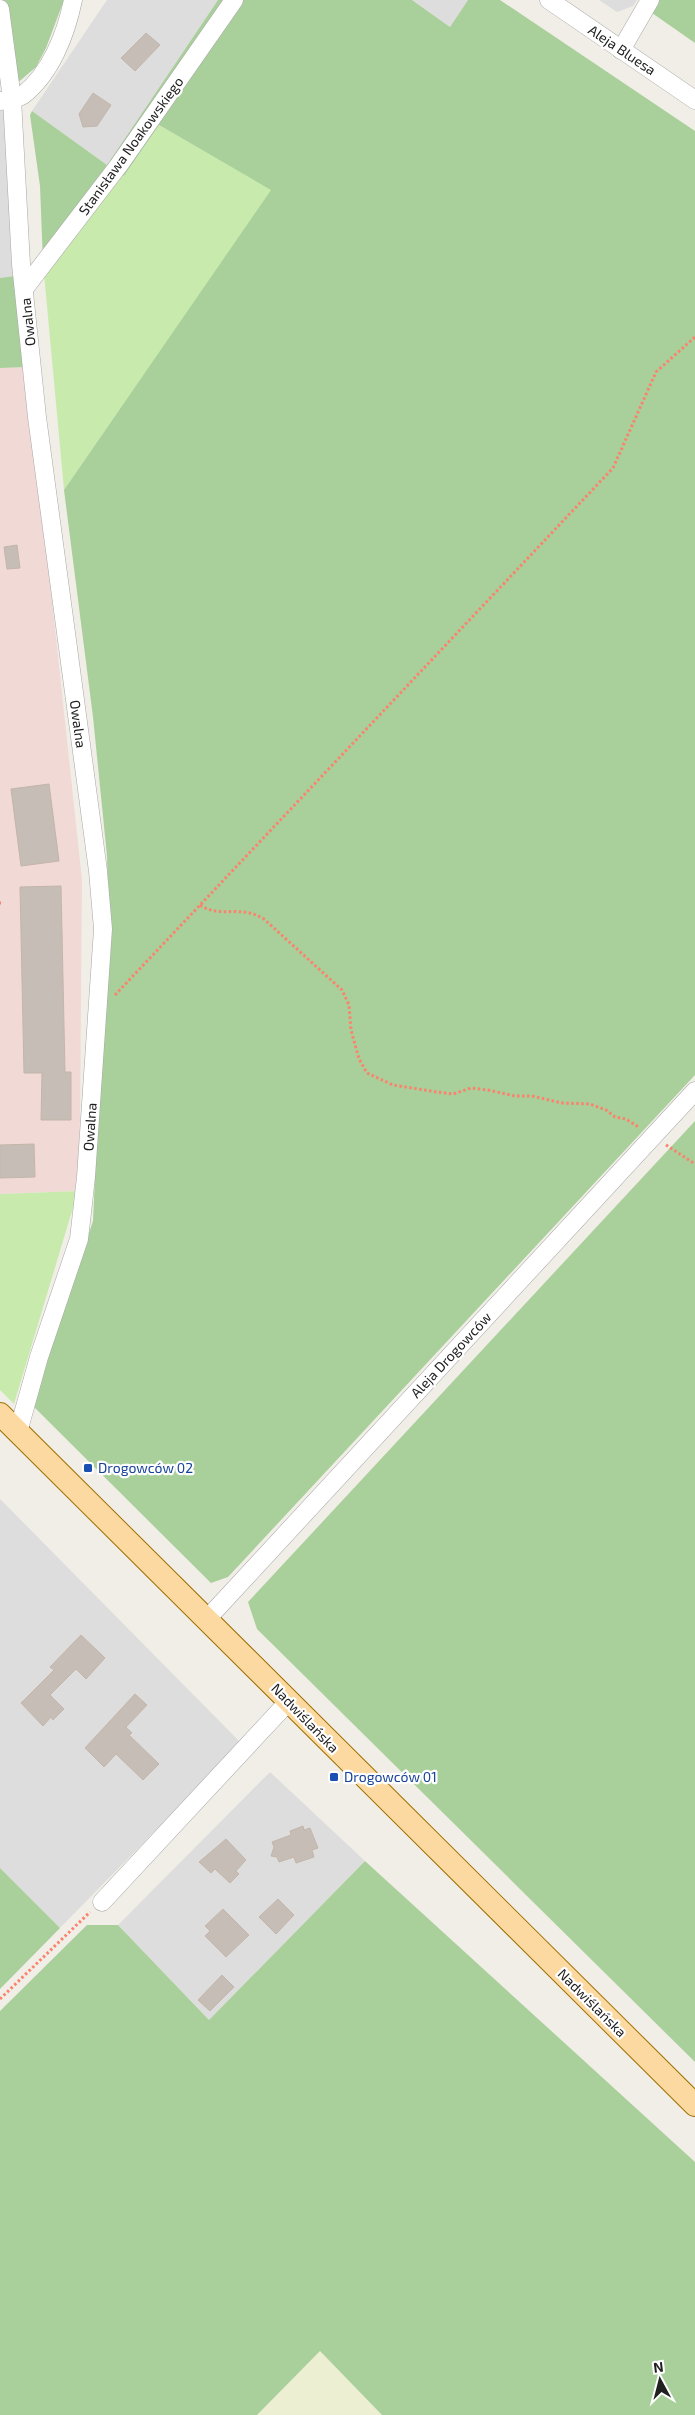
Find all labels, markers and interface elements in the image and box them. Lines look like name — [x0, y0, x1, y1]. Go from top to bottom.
street label: Aleja Bluesa — [585, 21, 659, 78]
street label: Stanisława Noakowskiego — [75, 73, 187, 218]
street label: Owalna — [17, 297, 38, 347]
street label: Owalna — [67, 699, 90, 749]
street label: Owalna — [79, 1102, 100, 1152]
street label: Aleja Drogowców — [407, 1308, 495, 1401]
place label: Drogowców 02 — [98, 1459, 193, 1476]
marker: Drogowców 02 — [82, 1462, 94, 1474]
street label: Nadwiślańska — [268, 1680, 343, 1756]
place label: Drogowców 01 — [344, 1768, 437, 1785]
marker: Drogowców 01 — [328, 1771, 340, 1783]
street label: Nadwiślańska — [555, 1965, 630, 2040]
north arrow — [635, 2355, 685, 2405]
text: N — [652, 2358, 664, 2376]

